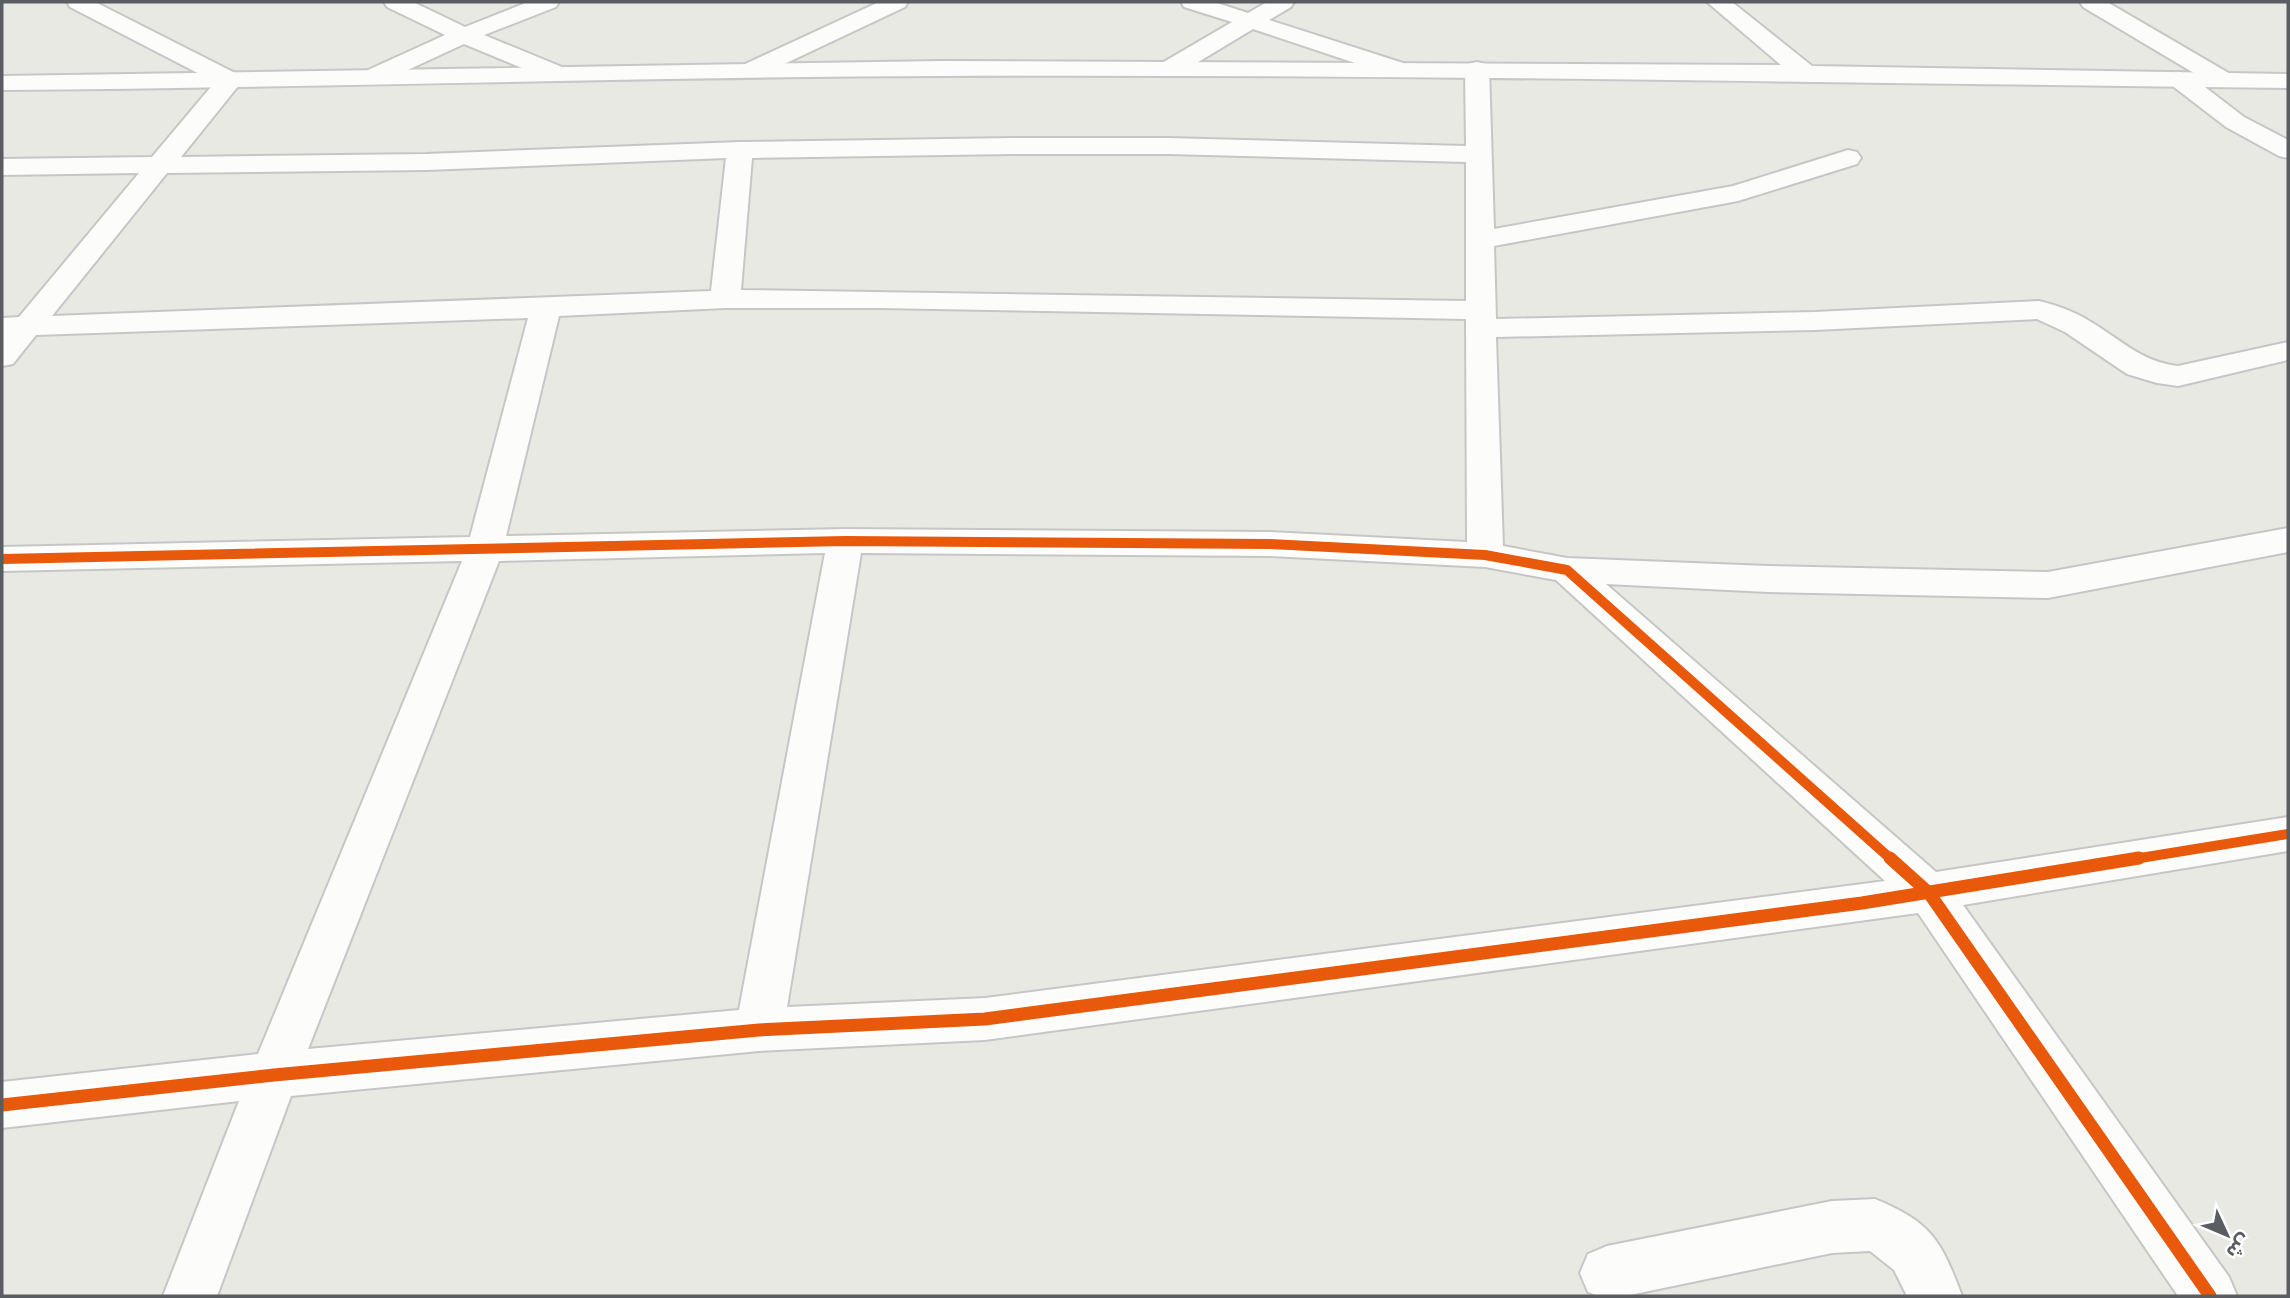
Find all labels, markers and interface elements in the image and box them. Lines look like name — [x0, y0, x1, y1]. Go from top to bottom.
north arrow — [2192, 1200, 2262, 1270]
text: ش — [2222, 1230, 2257, 1265]

